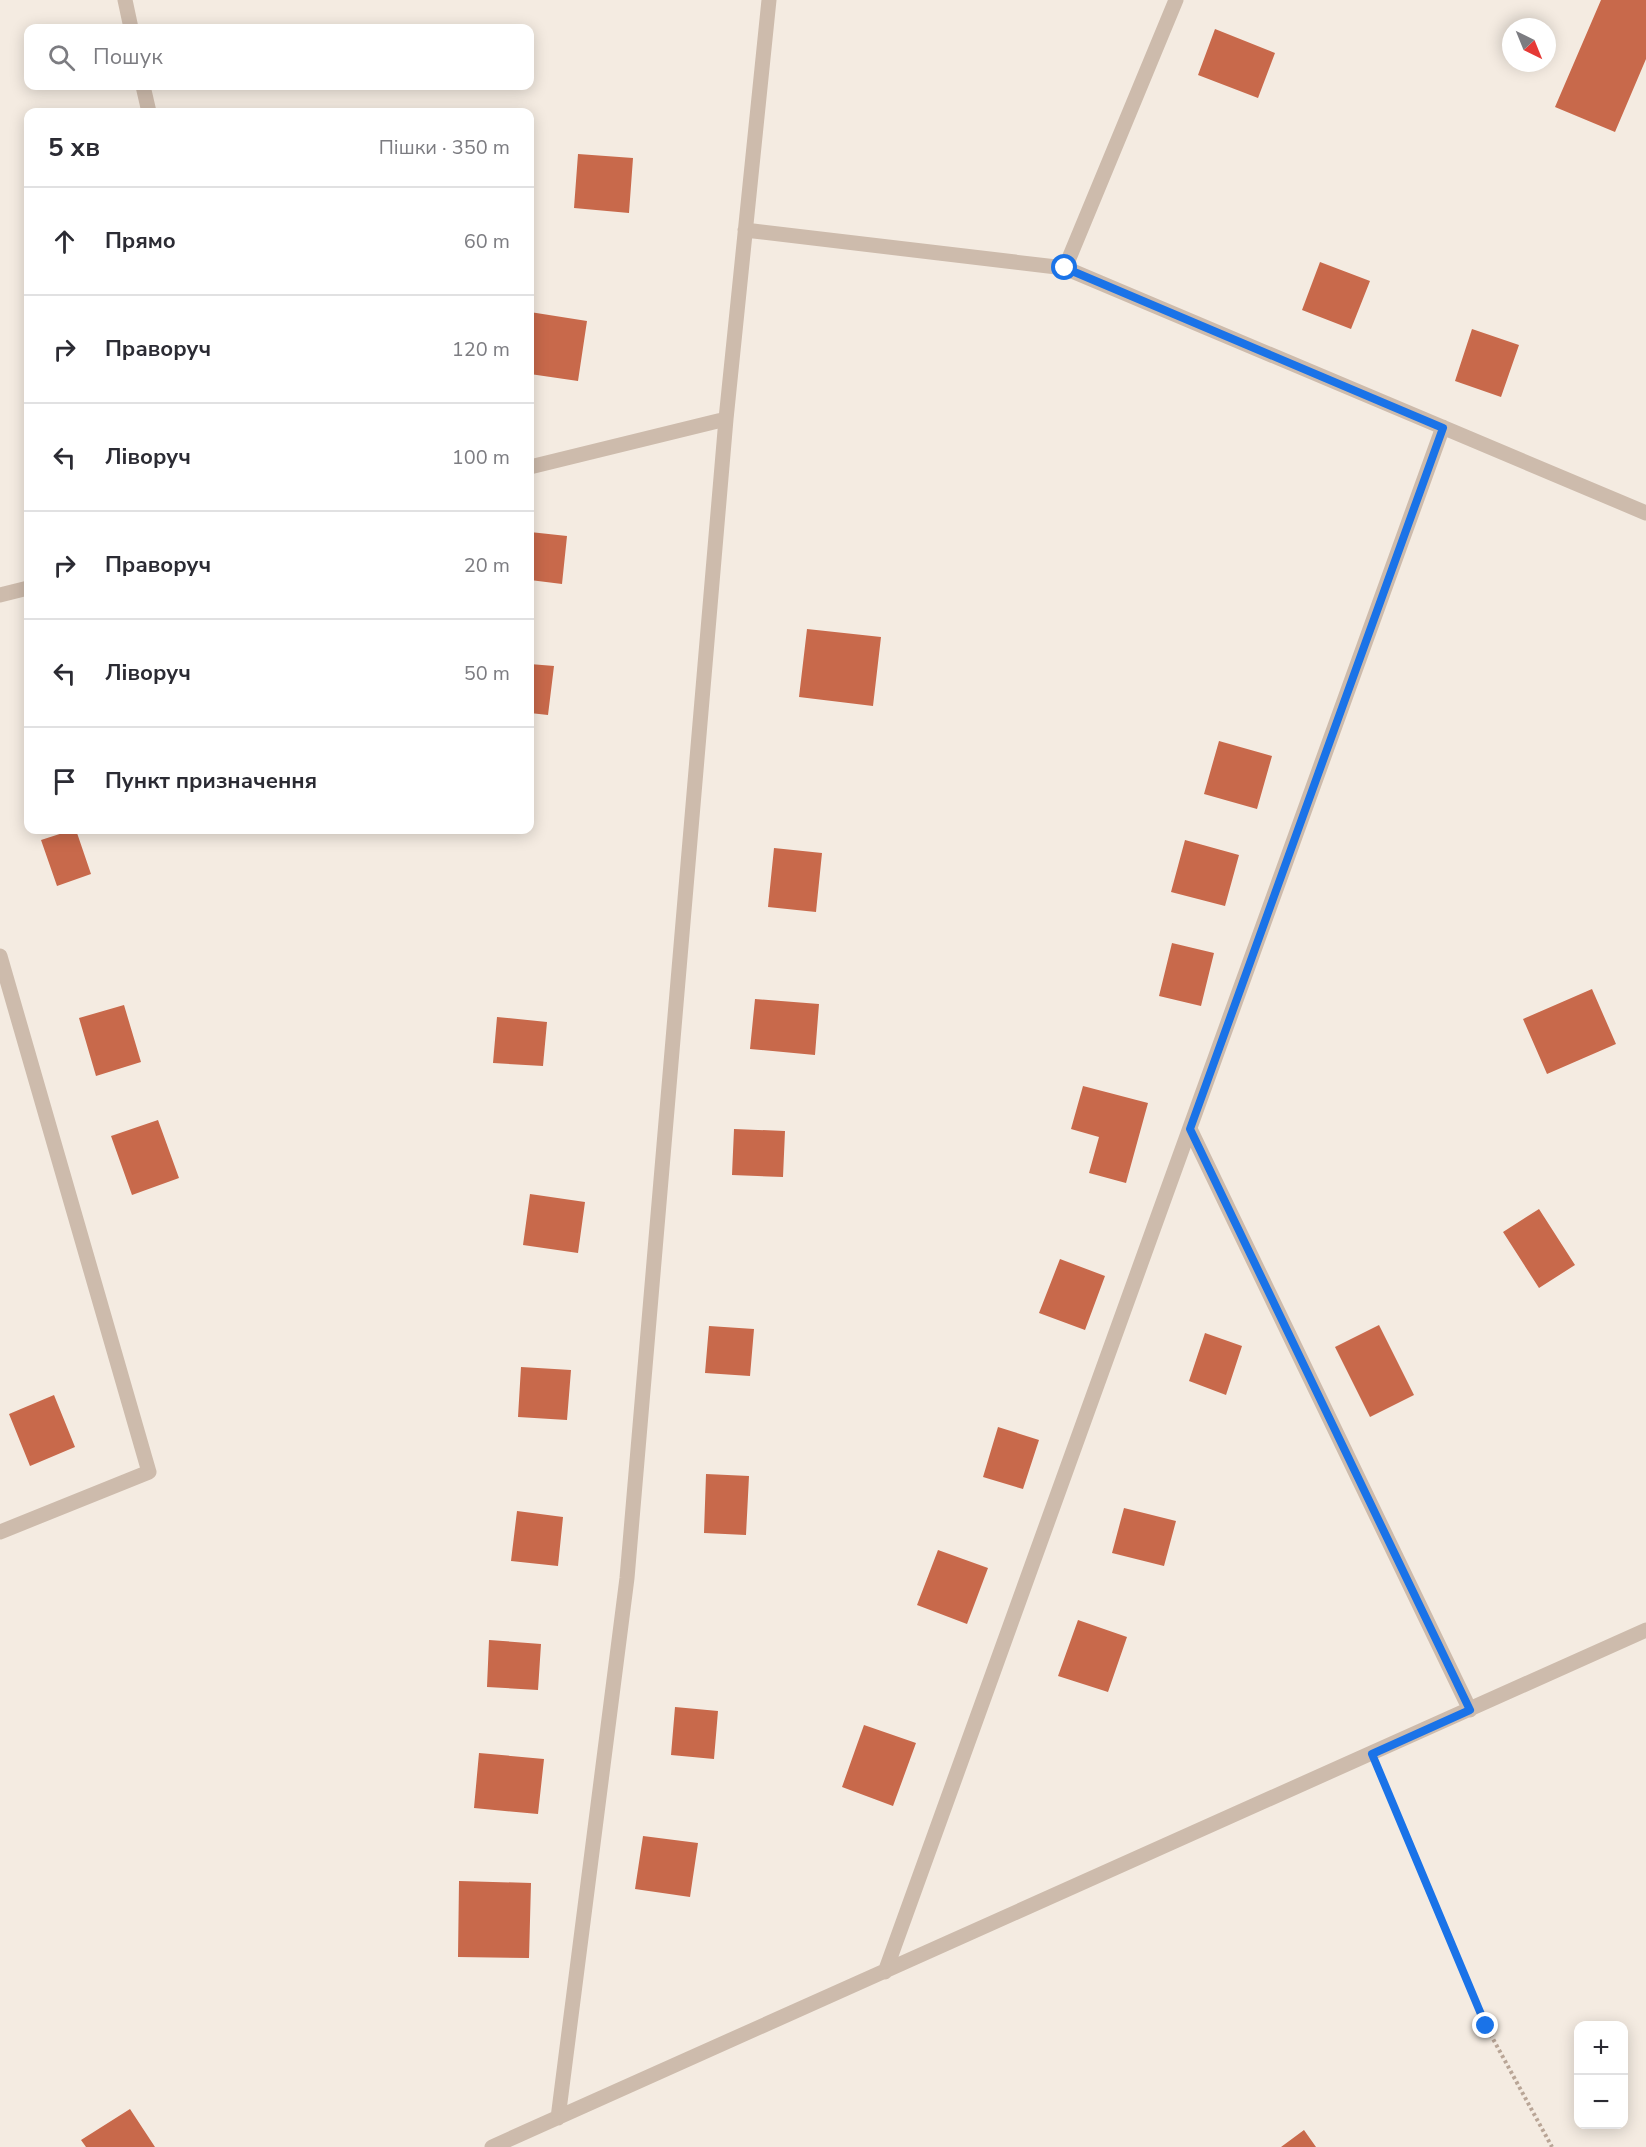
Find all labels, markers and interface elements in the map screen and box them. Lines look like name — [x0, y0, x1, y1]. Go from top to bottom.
north arrow — [1502, 18, 1556, 72]
search box — [24, 24, 534, 90]
icon: search — [45, 41, 78, 74]
text: Пошук — [93, 42, 163, 72]
text: 5 хв — [48, 130, 100, 165]
text: Пішки · 350 m — [379, 134, 510, 161]
icon: ahead — [48, 225, 81, 258]
text: Прямо — [105, 226, 176, 256]
text: 60 m — [464, 228, 510, 255]
route start — [1051, 254, 1077, 280]
icon: right — [48, 333, 81, 366]
text: Праворуч — [105, 334, 211, 364]
text: 120 m — [452, 336, 510, 363]
icon: left — [48, 441, 81, 474]
text: Ліворуч — [105, 442, 191, 472]
text: 100 m — [452, 444, 510, 471]
icon: right — [48, 549, 81, 582]
text: Праворуч — [105, 550, 211, 580]
text: 20 m — [464, 552, 510, 579]
icon: left — [48, 657, 81, 690]
text: Ліворуч — [105, 658, 191, 688]
text: 50 m — [464, 660, 510, 687]
icon: arrive — [48, 765, 81, 798]
text: Пункт призначення — [105, 766, 317, 796]
route end — [1472, 2012, 1498, 2038]
map controls — [1574, 2021, 1628, 2129]
button: + — [1574, 2021, 1628, 2075]
button: − — [1574, 2075, 1628, 2129]

